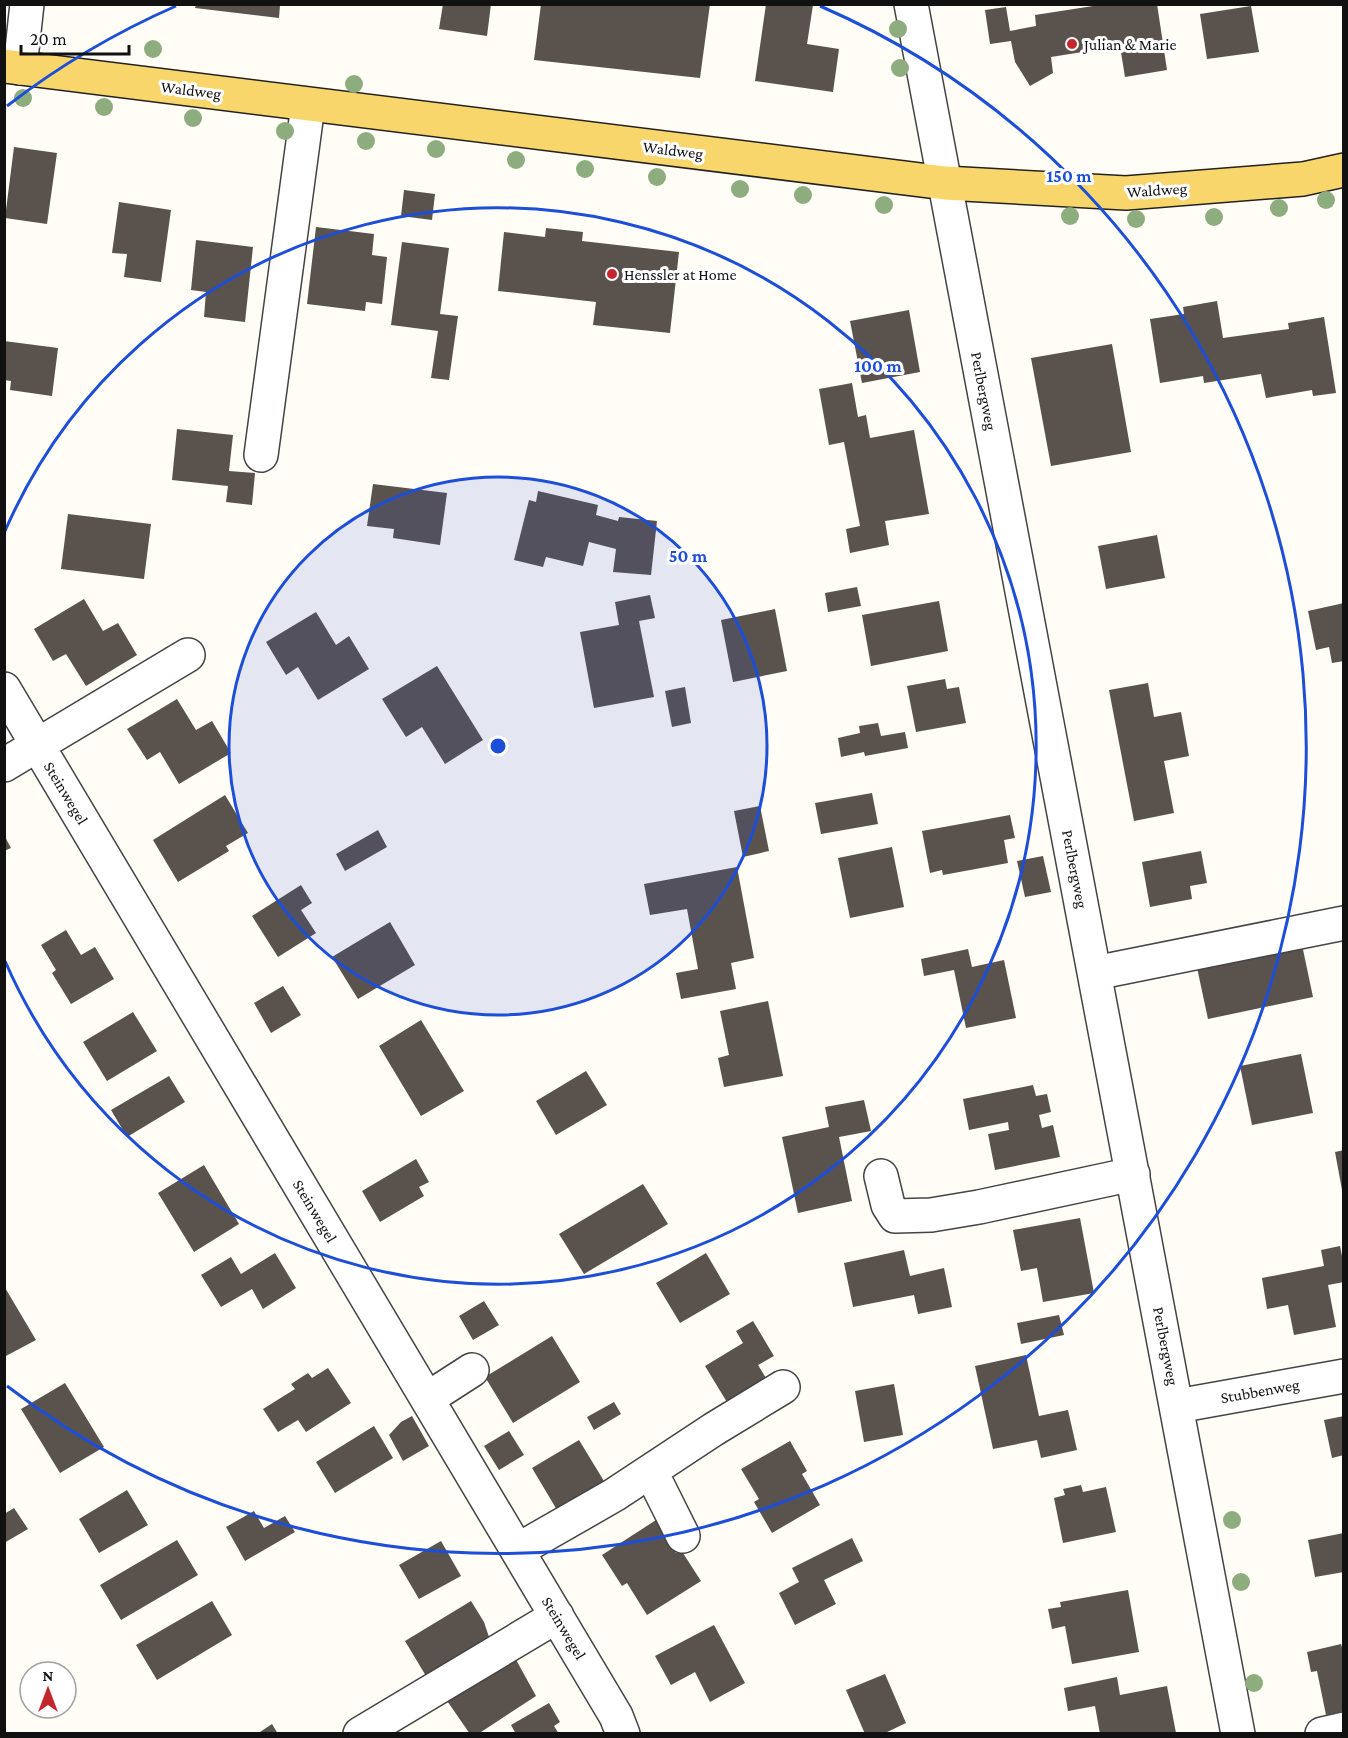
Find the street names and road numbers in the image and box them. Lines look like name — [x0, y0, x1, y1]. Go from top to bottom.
street label: Waldweg — [160, 78, 222, 103]
street label: Waldweg — [642, 138, 704, 163]
street label: Waldweg — [1126, 179, 1188, 202]
street label: Perlbergweg — [967, 350, 1000, 432]
street label: Steinwegel — [40, 759, 91, 828]
street label: Perlbergweg — [1058, 828, 1091, 910]
street label: Steinwegel — [289, 1177, 340, 1246]
street label: Perlbergweg — [1149, 1305, 1182, 1387]
street label: Stubbenweg — [1219, 1376, 1301, 1407]
street label: Steinwegel — [538, 1594, 589, 1663]

